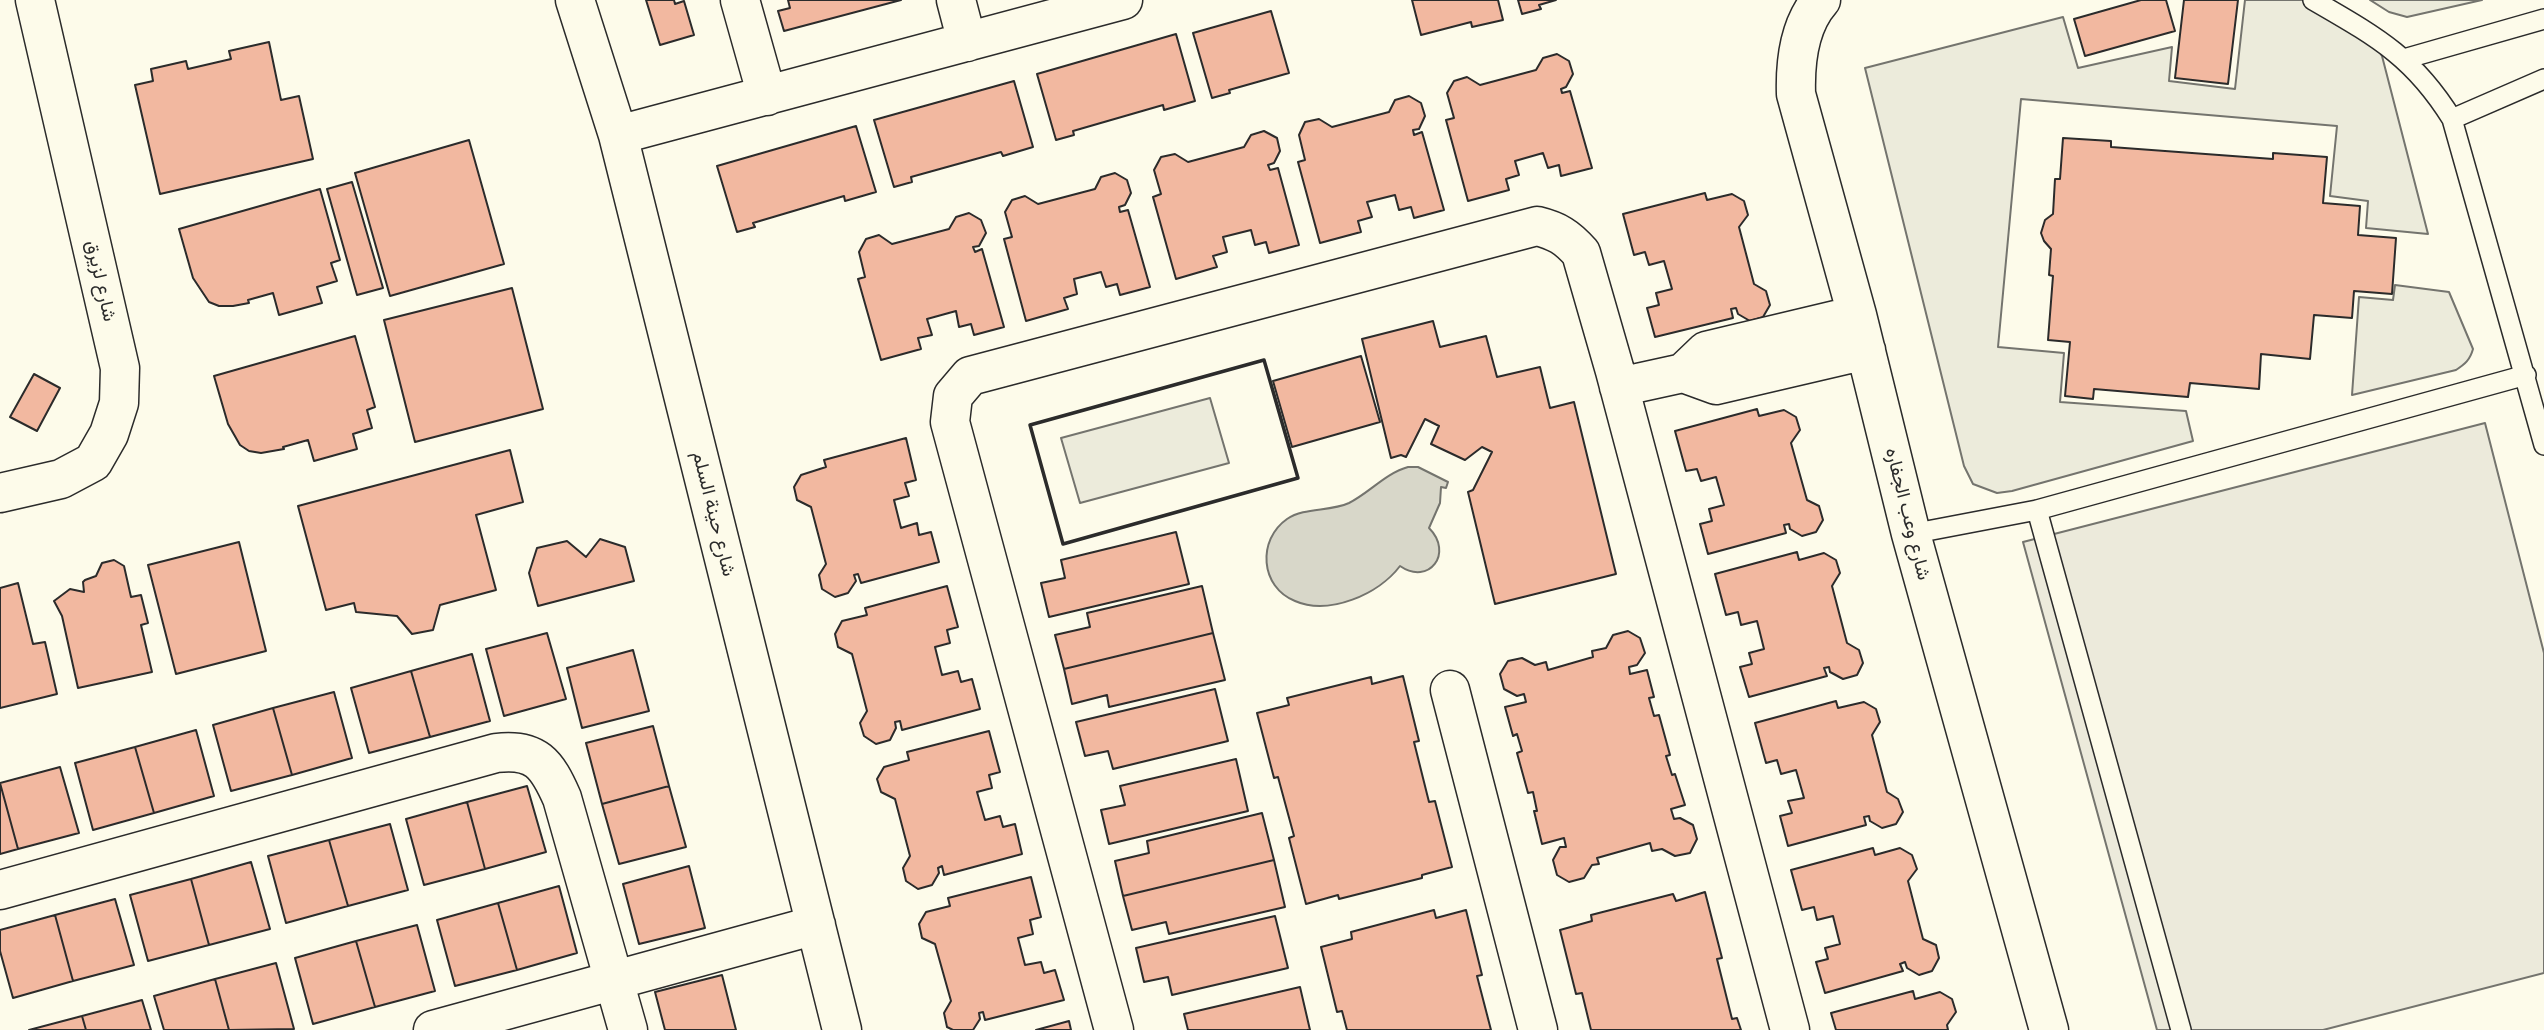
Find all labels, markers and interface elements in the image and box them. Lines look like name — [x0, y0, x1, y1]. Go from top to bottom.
street label: شارع لزيرق — [80, 238, 120, 324]
street label: شارع وعب الجفاره — [1880, 446, 1934, 582]
street label: شارع حينة السلم — [686, 449, 740, 579]

